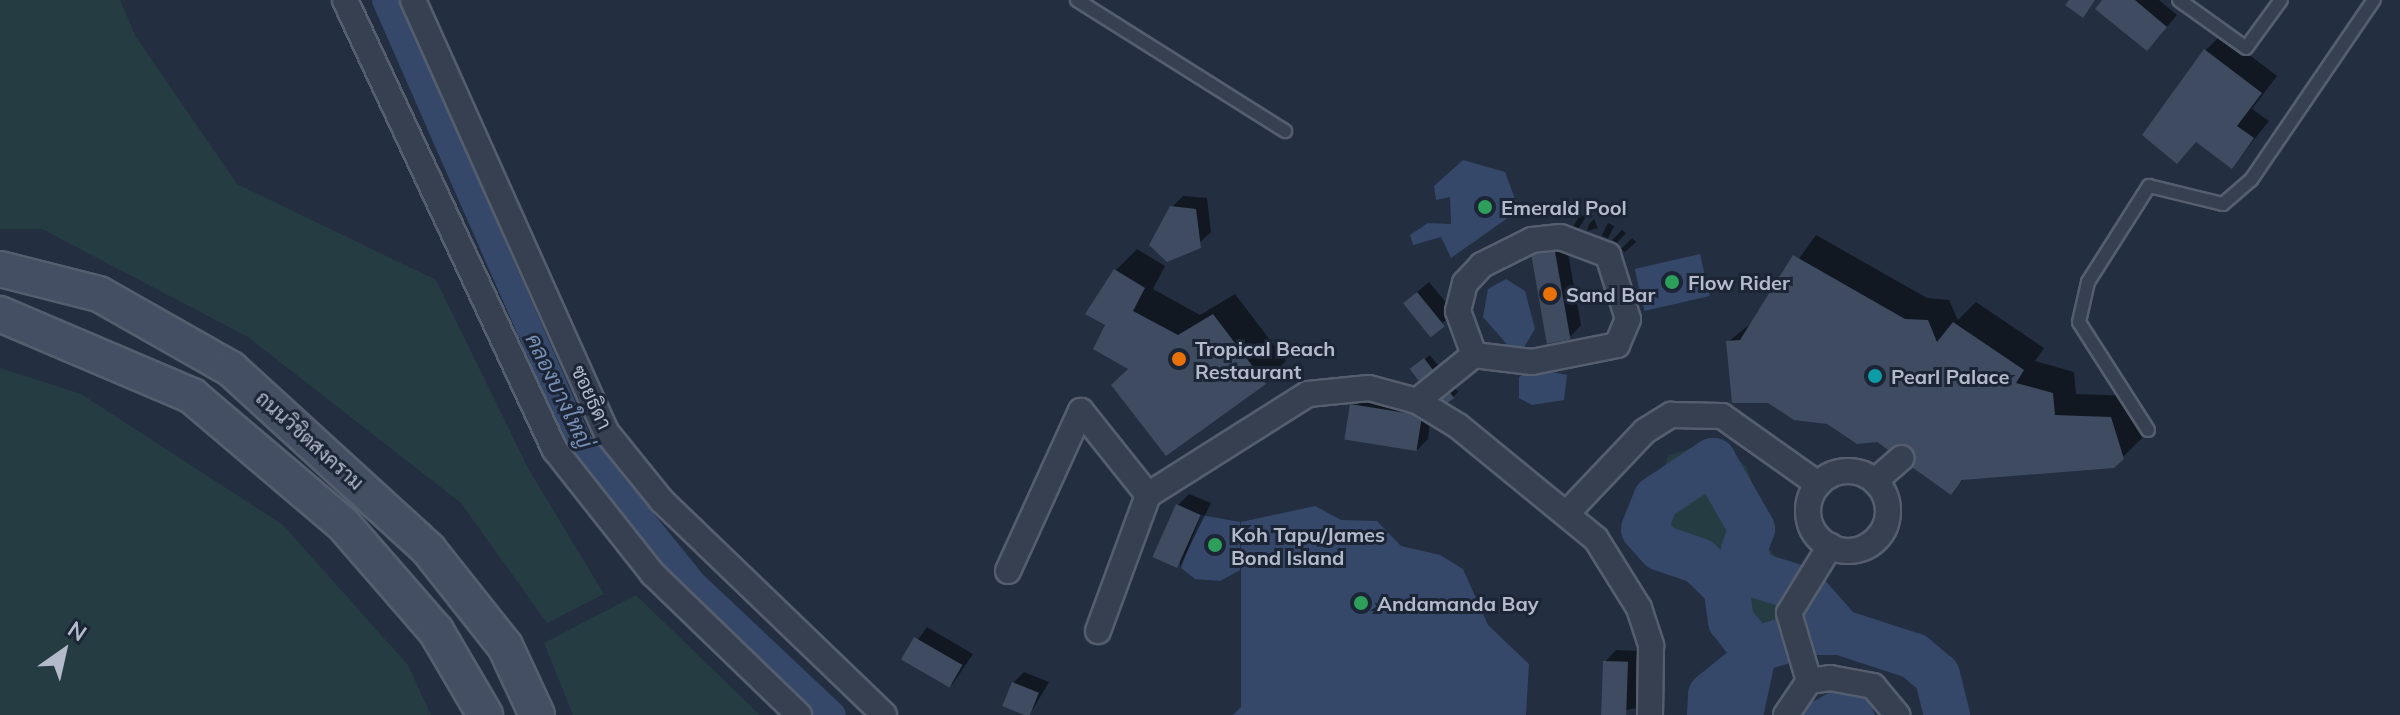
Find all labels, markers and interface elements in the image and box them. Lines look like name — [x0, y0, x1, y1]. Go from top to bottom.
place label: Emerald Pool — [1501, 195, 1627, 219]
marker: Emerald Pool — [1476, 198, 1494, 216]
place label: Flow Rider — [1688, 270, 1790, 294]
marker: Flow Rider — [1663, 273, 1681, 291]
place label: Sand Bar — [1566, 282, 1655, 306]
marker: Sand Bar — [1541, 285, 1559, 303]
water label: คลองบางใหญ่ — [520, 329, 598, 453]
place label: Tropical Beach Restaurant — [1195, 336, 1335, 383]
marker: Tropical Beach Restaurant — [1170, 350, 1188, 368]
street label: ซอยธิดา — [567, 361, 617, 433]
place label: Pearl Palace — [1891, 364, 2009, 388]
marker: Pearl Palace — [1866, 367, 1884, 385]
street label: ถนนวิชิตสงคราม — [251, 386, 369, 494]
place label: Koh Tapu/James Bond Island — [1231, 522, 1385, 569]
marker: Koh Tapu/James Bond Island — [1206, 536, 1224, 554]
place label: Andamanda Bay — [1377, 591, 1539, 615]
marker: Andamanda Bay — [1352, 594, 1370, 612]
north arrow — [24, 611, 104, 691]
text: N — [63, 615, 92, 647]

